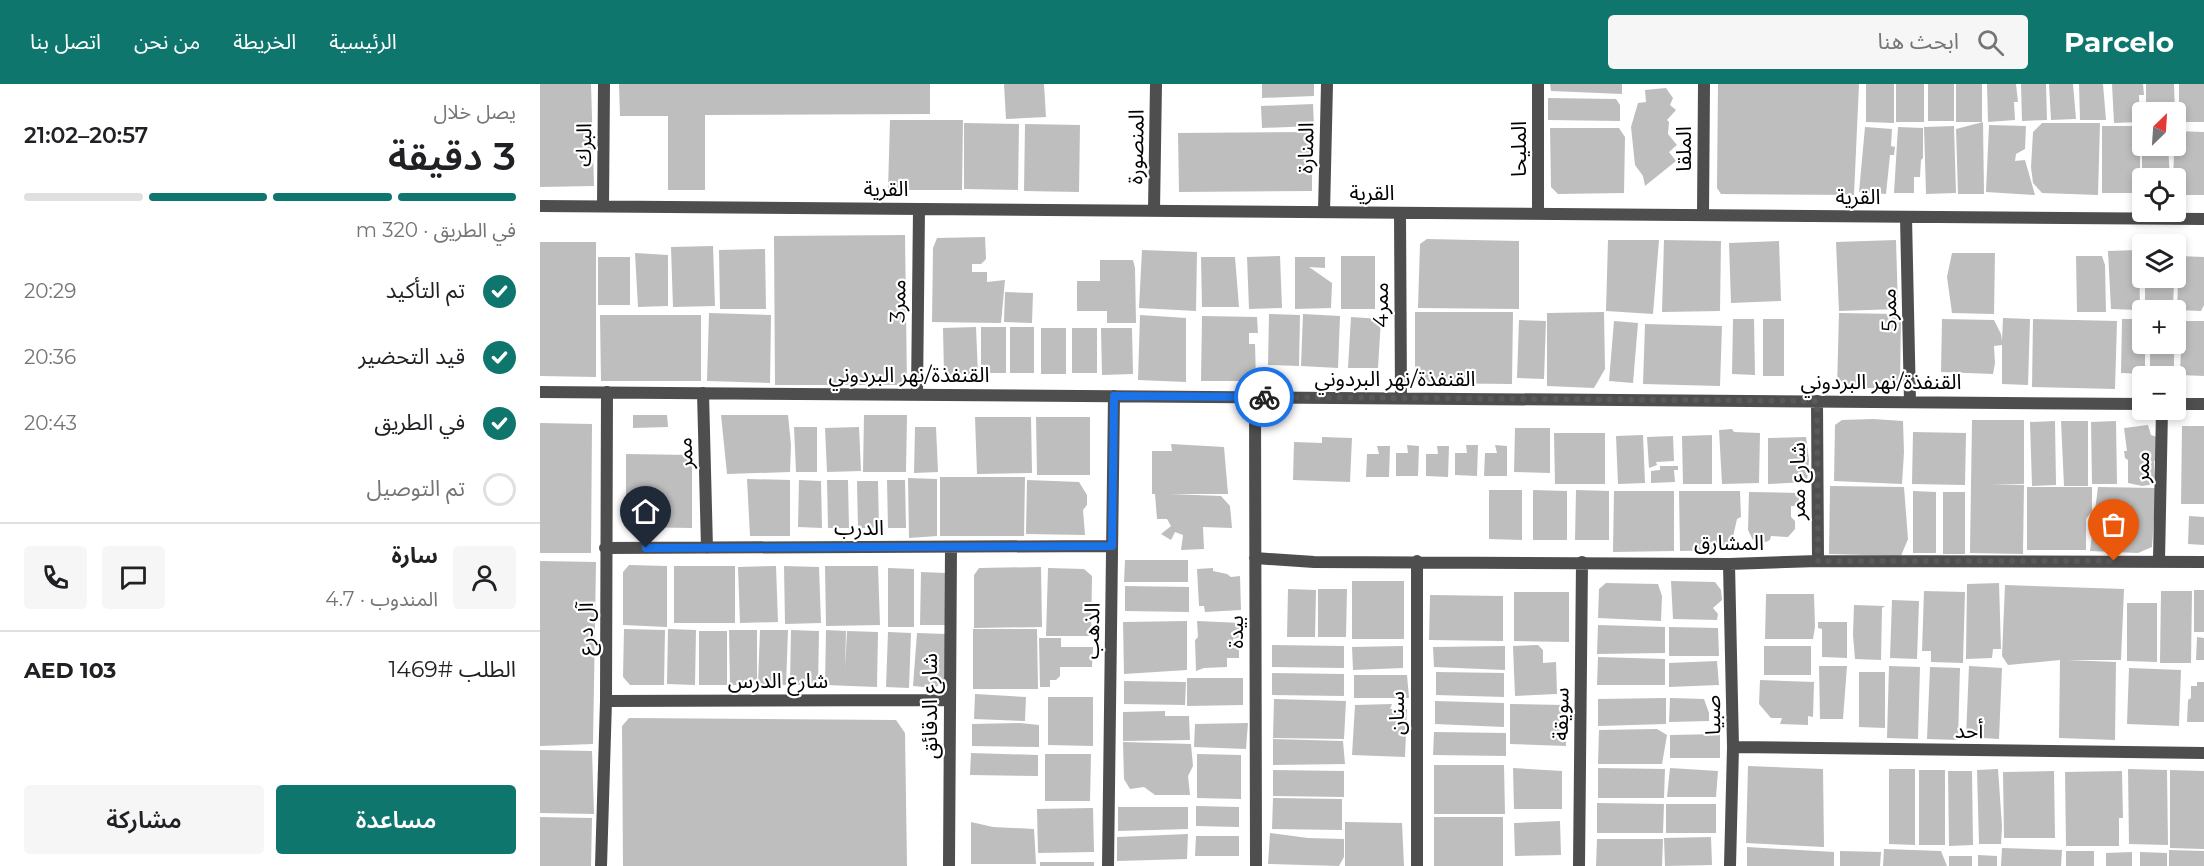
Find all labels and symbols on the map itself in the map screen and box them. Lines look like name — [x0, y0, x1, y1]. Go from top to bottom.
north arrow — [2132, 102, 2186, 156]
street label: المنصورة — [1122, 109, 1149, 185]
street label: المليحا — [1506, 121, 1531, 177]
street label: المنارة — [1293, 122, 1318, 174]
street label: البرك — [571, 123, 596, 167]
street label: الملقا — [1671, 126, 1696, 172]
street label: القرية — [863, 176, 909, 201]
street label: القرية — [1349, 180, 1395, 205]
street label: القرية — [1835, 184, 1881, 209]
street label: ممر3 — [885, 279, 910, 323]
street label: ممر4 — [1368, 282, 1393, 328]
street label: ممر5 — [1876, 288, 1901, 332]
street label: القنفذة/نهر البردوني — [828, 362, 990, 391]
street label: القنفذة/نهر البردوني — [1314, 366, 1476, 395]
courier — [1234, 367, 1294, 427]
street label: القنفذة/نهر البردوني — [1800, 369, 1962, 398]
street label: ممر — [671, 437, 698, 470]
street label: شارع ممر — [1785, 442, 1813, 521]
street label: ممر — [2129, 451, 2154, 484]
pin — [620, 486, 671, 548]
pin — [2088, 499, 2139, 561]
street label: الدرب — [834, 515, 884, 540]
street label: المشارق — [1694, 530, 1764, 555]
street label: آل درع — [573, 601, 601, 656]
street label: الذهب — [1079, 602, 1104, 660]
street label: بيدة — [1223, 615, 1248, 649]
street label: شارع الدقائق — [917, 653, 945, 759]
street label: شارع الدرس — [728, 668, 828, 696]
street label: سويقة — [1548, 687, 1573, 741]
street label: سنان — [1384, 691, 1409, 735]
street label: صبيا — [1700, 695, 1725, 735]
street label: أحد — [1955, 718, 1983, 743]

